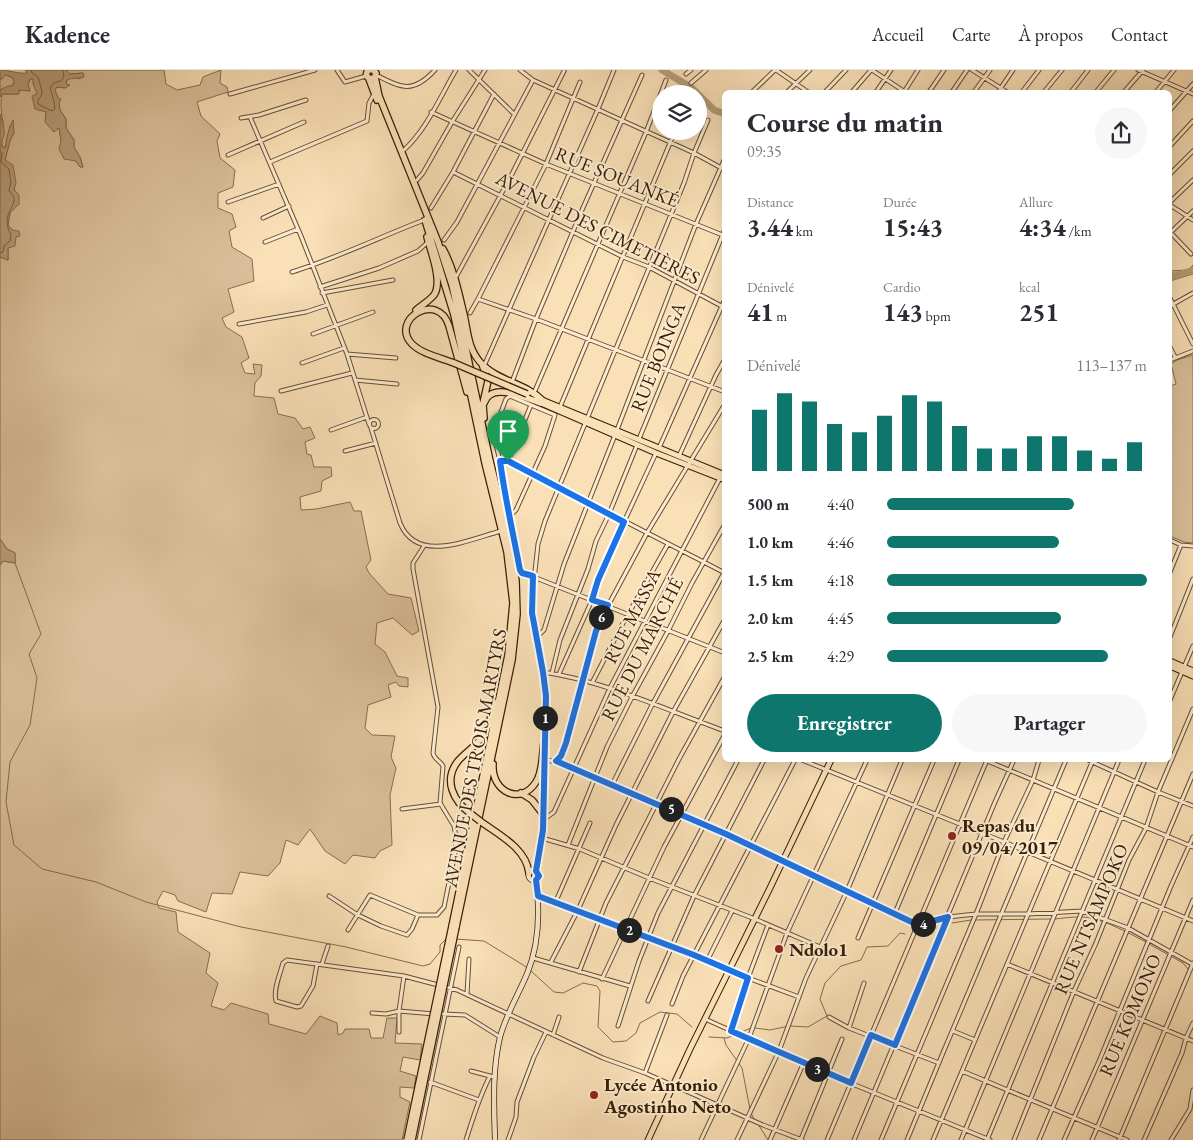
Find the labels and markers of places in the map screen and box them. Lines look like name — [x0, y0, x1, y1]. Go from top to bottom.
pin — [487, 410, 529, 461]
pin: 6 — [588, 604, 614, 630]
pin: 1 — [532, 706, 558, 730]
pin: 5 — [658, 796, 684, 822]
place label: Repas du 09/04/2017 — [962, 813, 1059, 860]
marker: Repas du 09/04/2017 — [946, 830, 958, 842]
pin: 4 — [910, 912, 936, 936]
pin: 2 — [616, 918, 642, 942]
place label: Ndolo1 — [789, 937, 848, 962]
marker: Ndolo1 — [773, 943, 785, 955]
pin: 3 — [804, 1056, 830, 1082]
place label: Lycée Antonio Agostinho Neto — [603, 1072, 732, 1119]
marker: Lycée Antonio Agostinho Neto — [588, 1089, 600, 1101]

